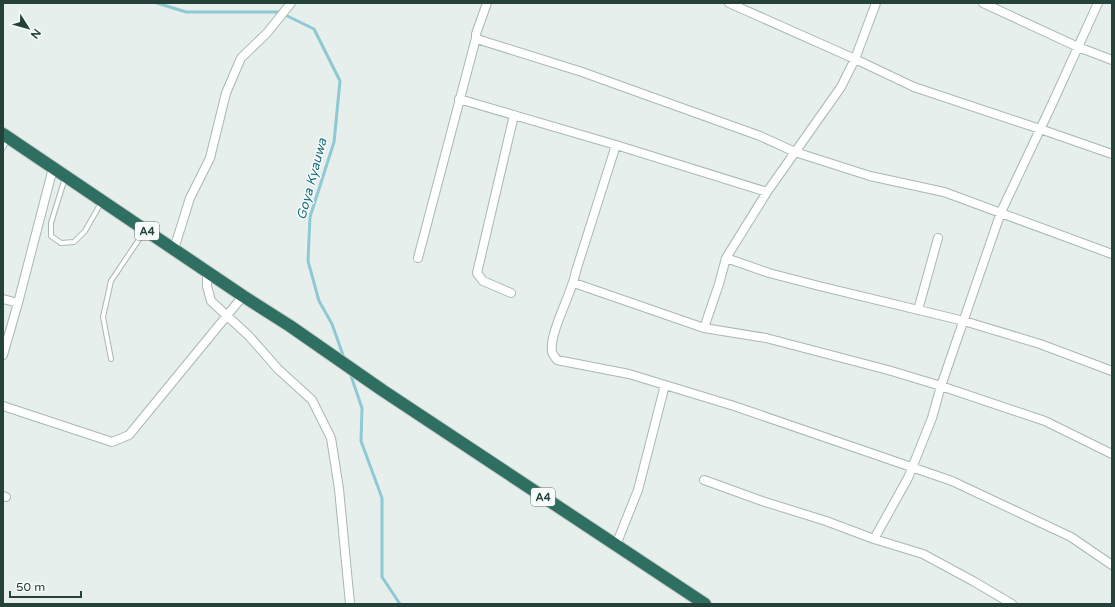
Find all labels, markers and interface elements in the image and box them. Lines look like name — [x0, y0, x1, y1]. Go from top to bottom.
north arrow — [8, 8, 48, 48]
text: N — [28, 26, 43, 41]
water label: Goya Kyauwa — [293, 136, 331, 221]
road number: A4 — [135, 222, 159, 240]
road number: A4 — [531, 488, 555, 506]
scale bar — [10, 573, 81, 599]
text: 50 m — [16, 580, 45, 594]

